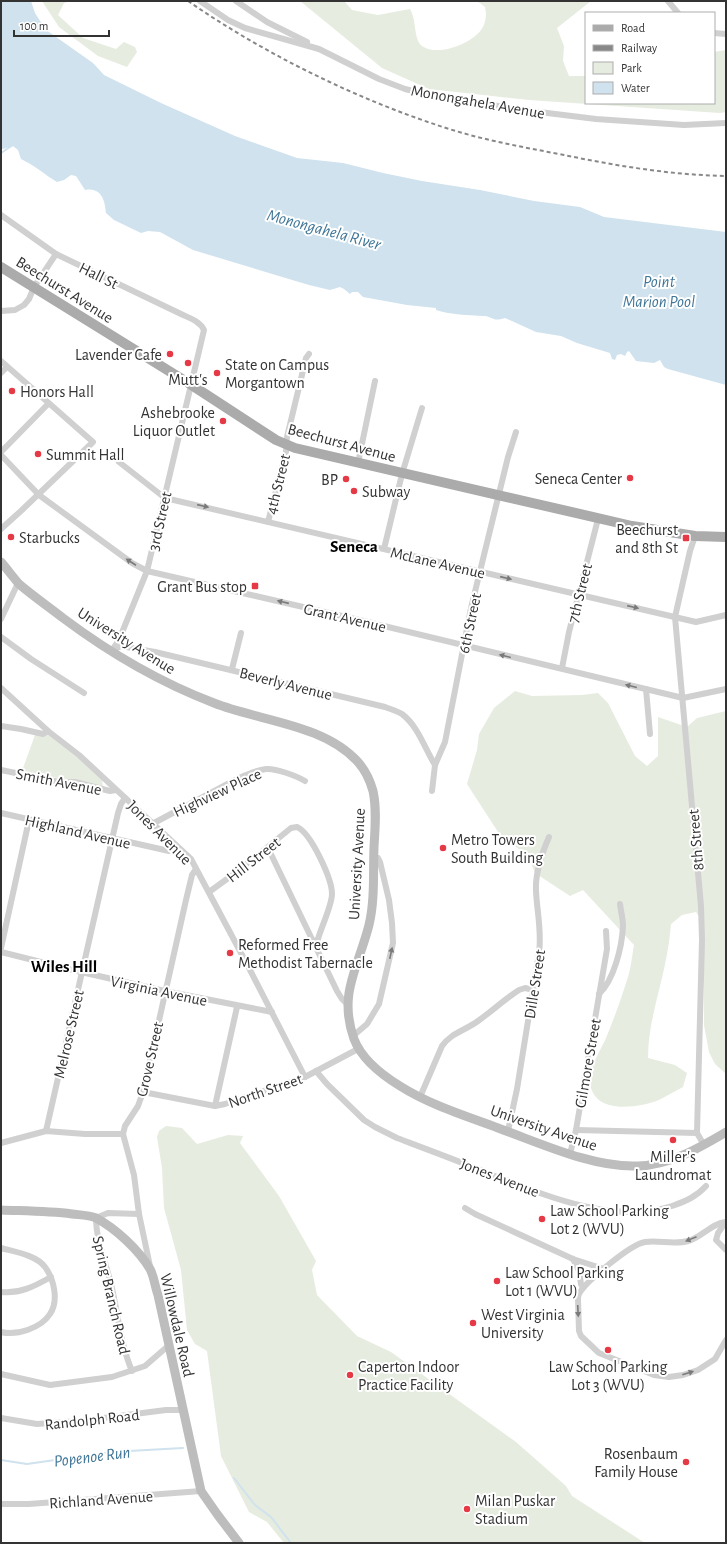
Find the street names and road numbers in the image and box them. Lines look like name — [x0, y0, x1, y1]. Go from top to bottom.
street label: Monongahela Avenue — [410, 82, 546, 122]
street label: Beechurst Avenue — [13, 254, 116, 326]
street label: Hall St — [77, 260, 121, 292]
street label: Beechurst Avenue — [286, 421, 397, 465]
street label: 4th Street — [263, 453, 293, 516]
street label: 3rd Street — [145, 490, 175, 552]
street label: McLane Avenue — [389, 544, 487, 582]
street label: 7th Street — [565, 562, 595, 624]
street label: 6th Street — [456, 592, 484, 655]
street label: Grant Avenue — [302, 601, 388, 635]
street label: University Avenue — [74, 604, 178, 678]
street label: Beverly Avenue — [238, 665, 334, 704]
street label: Smith Avenue — [15, 766, 103, 798]
street label: Highview Place — [171, 766, 264, 820]
street label: Jones Avenue — [124, 798, 194, 868]
street label: University Avenue — [346, 808, 369, 920]
street label: 8th Street — [685, 809, 707, 871]
street label: Highland Avenue — [23, 812, 132, 852]
street label: Hill Street — [224, 834, 283, 885]
street label: Dille Street — [522, 948, 548, 1020]
street label: Virginia Avenue — [109, 973, 209, 1009]
street label: Melrose Street — [51, 988, 87, 1080]
street label: Gilmore Street — [572, 1017, 604, 1109]
street label: Grove Street — [134, 1020, 166, 1098]
street label: North Street — [226, 1071, 304, 1111]
street label: University Avenue — [488, 1102, 599, 1155]
street label: Jones Avenue — [458, 1156, 541, 1200]
street label: Spring Branch Road — [90, 1234, 132, 1356]
street label: Willowdale Road — [157, 1272, 197, 1379]
street label: Randolph Road — [44, 1407, 140, 1433]
street label: Richland Avenue — [49, 1488, 154, 1512]

